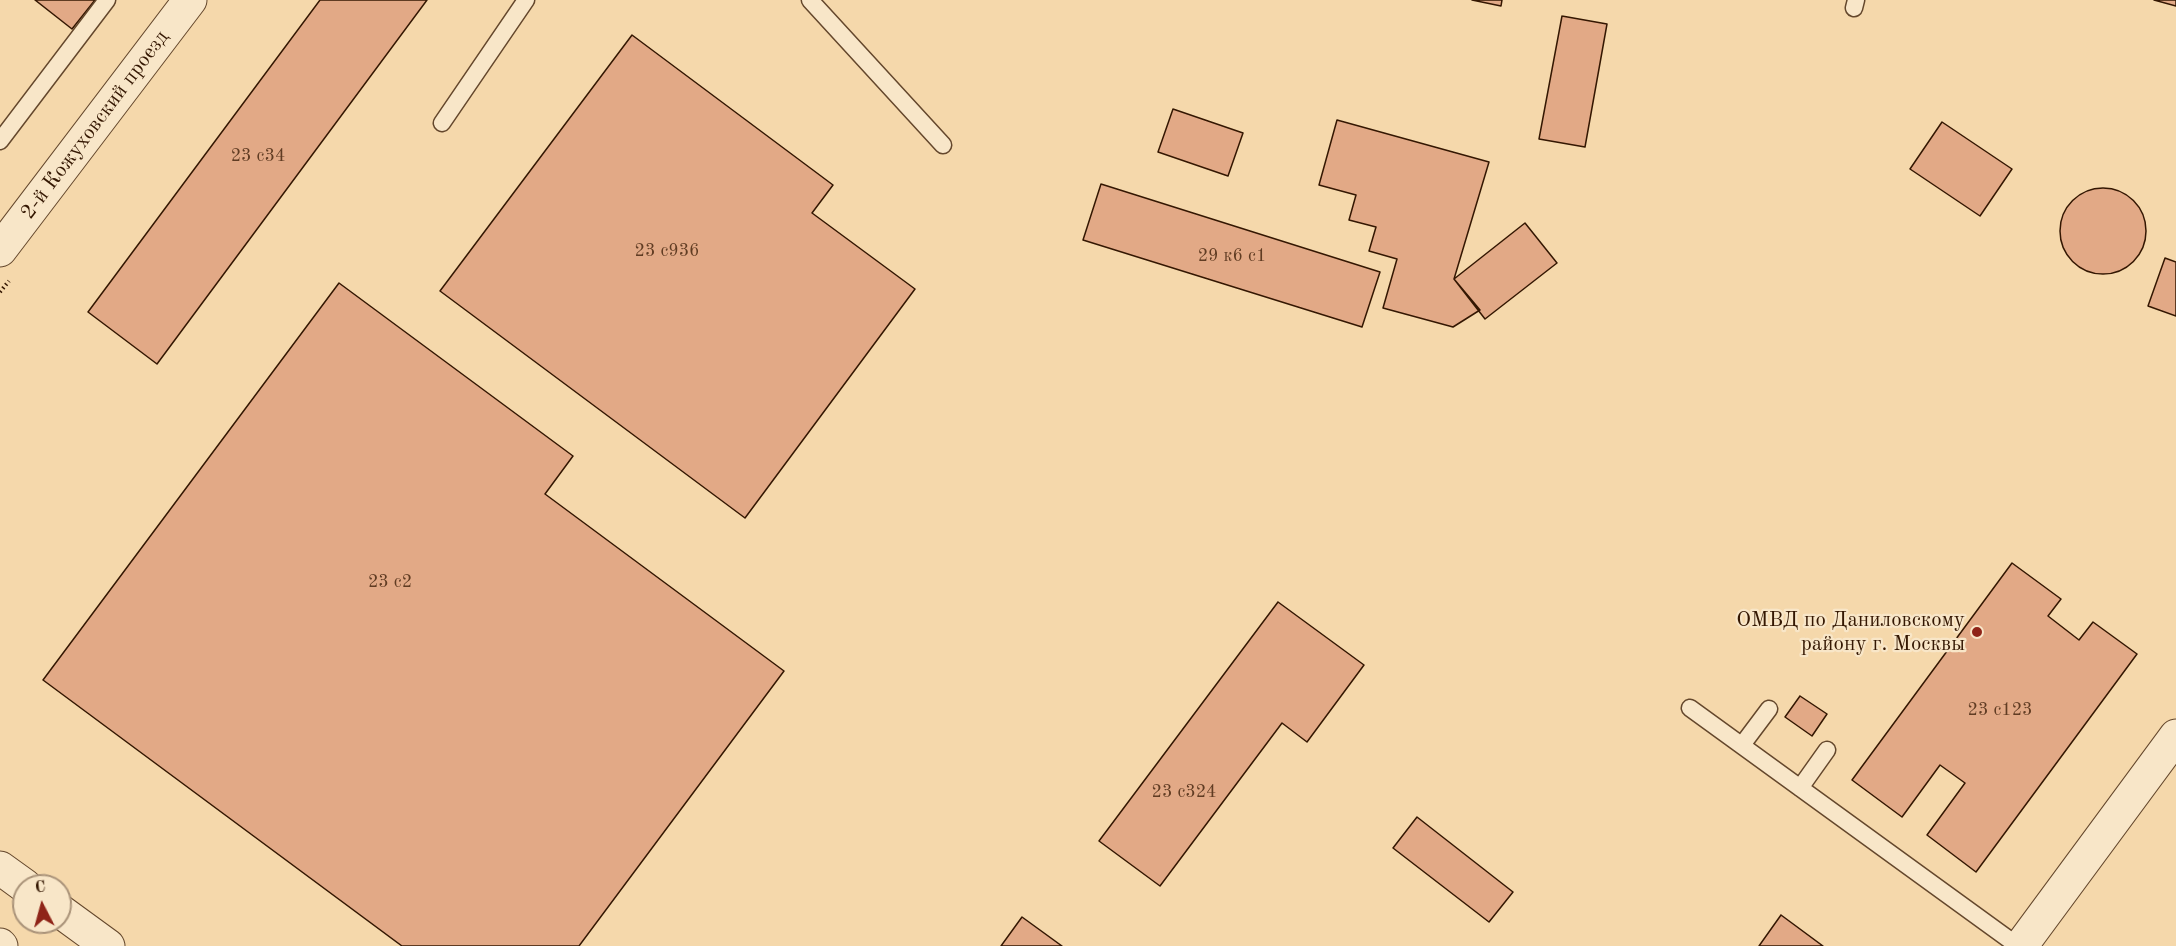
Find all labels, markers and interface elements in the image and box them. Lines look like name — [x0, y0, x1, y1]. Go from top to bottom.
street label: 2-й Кожуховский проезд — [16, 26, 174, 224]
house number: 23 с34 — [231, 145, 285, 167]
house number: 23 с936 — [634, 240, 700, 262]
house number: 29 к6 с1 — [1198, 245, 1266, 267]
house number: 23 с2 — [368, 571, 412, 593]
place label: ОМВД по Даниловскому району г. Москвы — [1736, 607, 1965, 657]
marker: ОМВД по Даниловскому району г. Москвы — [1970, 625, 1984, 639]
house number: 23 с123 — [1967, 699, 2033, 721]
house number: 23 с324 — [1151, 781, 1217, 803]
north arrow — [12, 874, 72, 934]
text: С — [34, 880, 46, 897]

